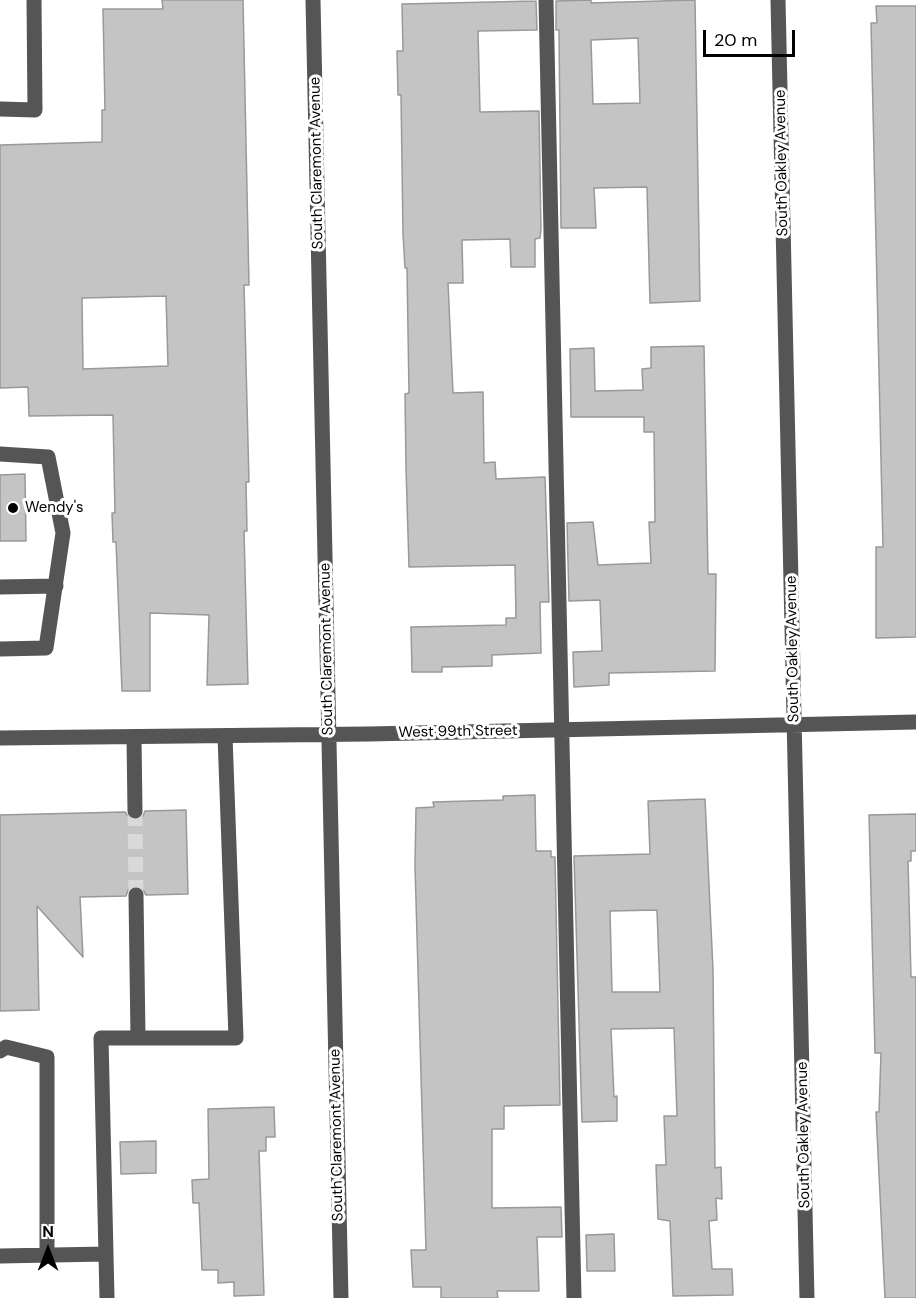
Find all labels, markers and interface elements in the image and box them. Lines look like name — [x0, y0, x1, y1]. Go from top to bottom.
scale bar — [706, 18, 798, 56]
text: 20 m — [714, 28, 757, 52]
street label: South Claremont Avenue — [306, 77, 328, 249]
street label: South Oakley Avenue — [772, 89, 792, 237]
place label: Wendy's — [25, 499, 84, 517]
marker: Wendy's — [6, 501, 20, 515]
street label: South Claremont Avenue — [316, 563, 338, 735]
street label: South Oakley Avenue — [783, 575, 803, 723]
street label: West 99th Street — [398, 722, 518, 742]
street label: South Claremont Avenue — [326, 1049, 348, 1221]
street label: South Oakley Avenue — [794, 1061, 814, 1209]
north arrow — [18, 1220, 78, 1280]
text: N — [42, 1221, 54, 1242]

